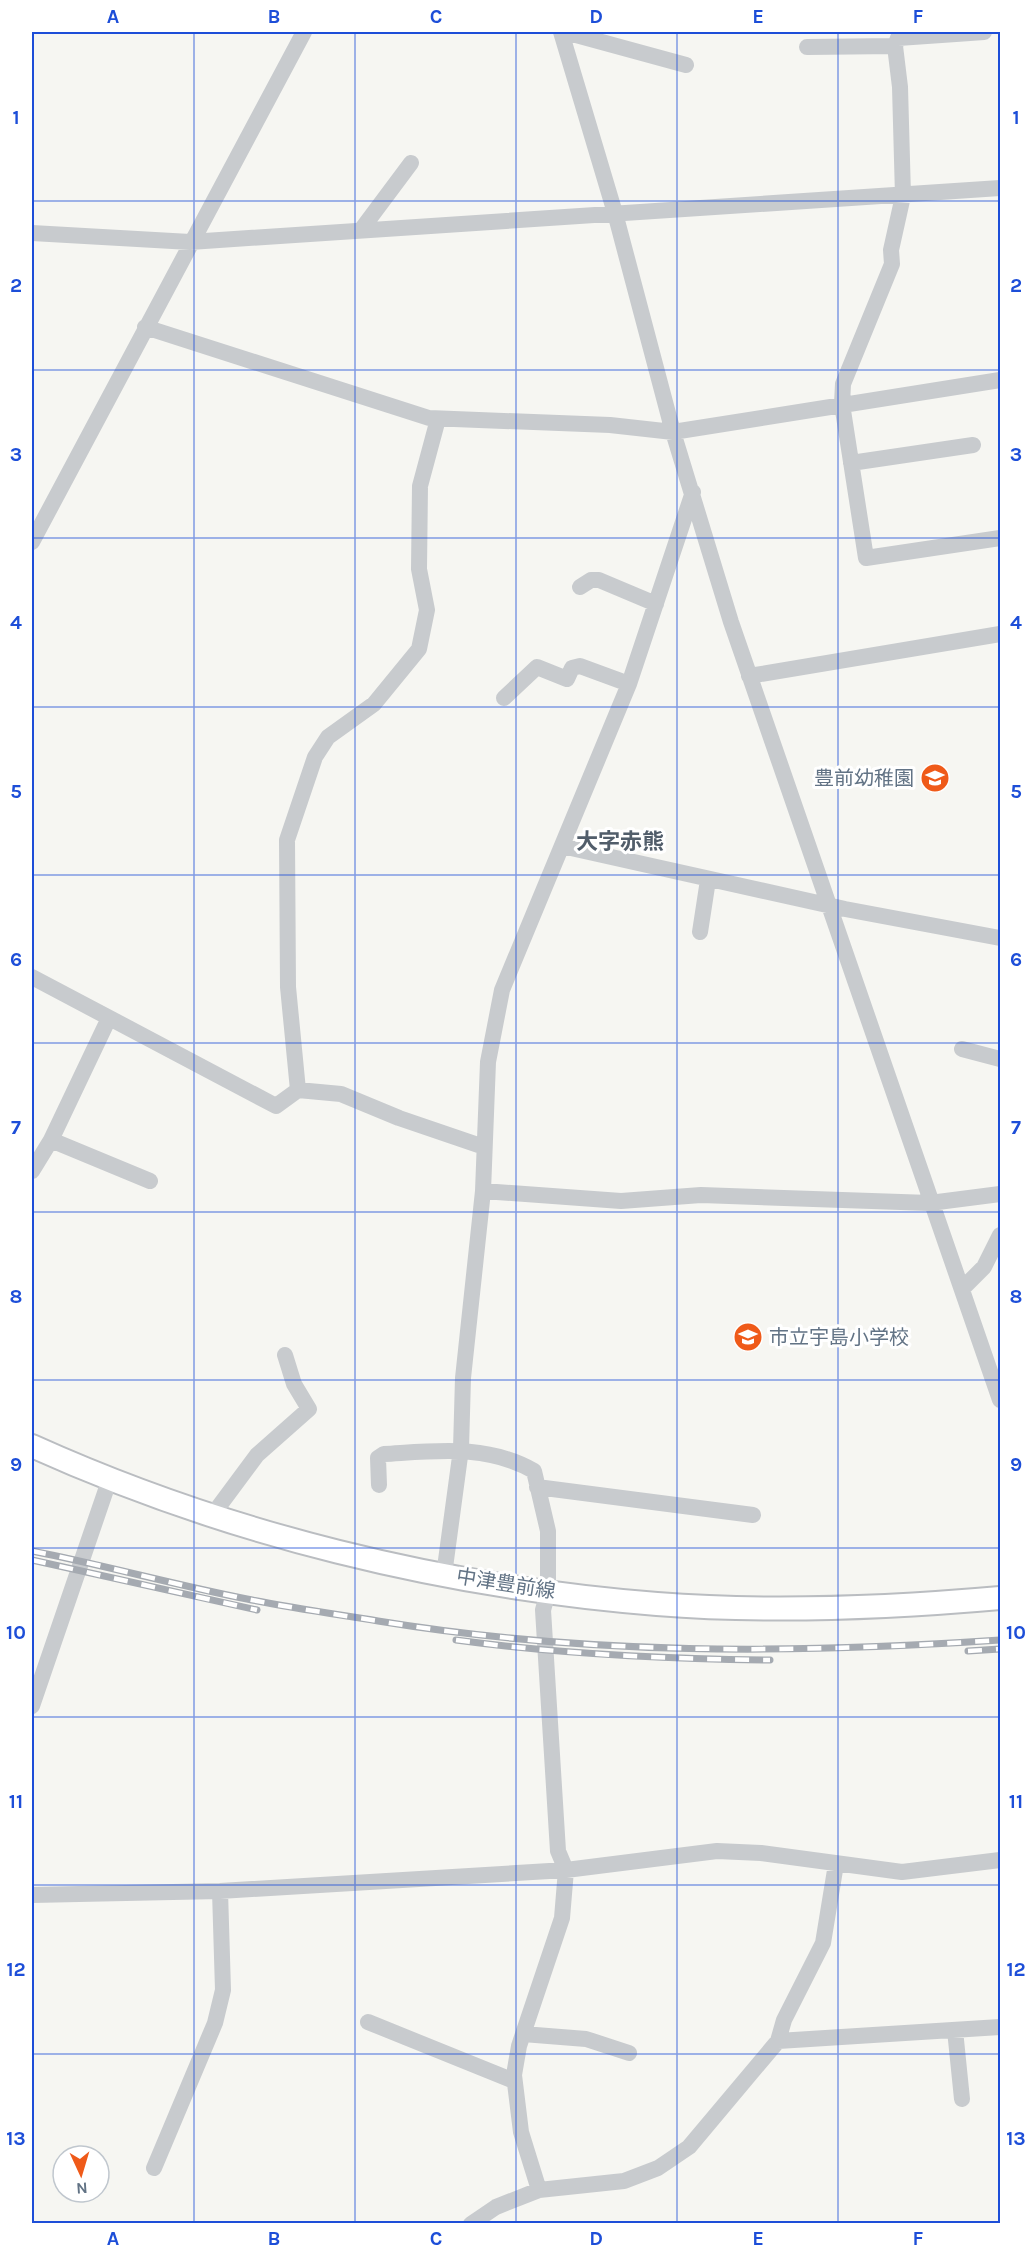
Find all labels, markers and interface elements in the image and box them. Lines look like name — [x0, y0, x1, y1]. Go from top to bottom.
text: A — [107, 5, 120, 28]
text: B — [268, 5, 280, 28]
text: C — [430, 5, 442, 28]
text: D — [589, 5, 603, 28]
text: E — [752, 5, 764, 28]
text: F — [913, 5, 924, 28]
text: 1 — [12, 106, 20, 129]
text: 1 — [1012, 106, 1020, 129]
text: 2 — [10, 274, 22, 297]
text: 2 — [1010, 274, 1022, 297]
text: 3 — [10, 443, 22, 466]
text: 3 — [1010, 443, 1022, 466]
text: 4 — [10, 611, 22, 634]
text: 4 — [1010, 611, 1022, 634]
school or university icon: 豊前幼稚園 — [919, 762, 951, 794]
place label: 豊前幼稚園 — [814, 767, 914, 790]
text: 5 — [10, 780, 22, 803]
text: 5 — [1010, 780, 1022, 803]
district label: 大字赤熊 — [576, 829, 664, 855]
text: 6 — [10, 948, 22, 971]
text: 6 — [1010, 948, 1022, 971]
text: 7 — [11, 1116, 21, 1139]
text: 7 — [1011, 1116, 1021, 1139]
text: 8 — [10, 1285, 22, 1308]
text: 8 — [1010, 1285, 1022, 1308]
school or university icon: 市立宇島小学校 — [732, 1321, 764, 1353]
place label: 市立宇島小学校 — [769, 1326, 909, 1349]
text: 9 — [10, 1453, 22, 1476]
text: 9 — [1010, 1453, 1022, 1476]
street label: 中津豊前線 — [455, 1565, 557, 1603]
text: 10 — [6, 1621, 26, 1644]
text: 10 — [1006, 1621, 1026, 1644]
text: 11 — [9, 1790, 23, 1813]
text: 11 — [1009, 1790, 1023, 1813]
text: 12 — [6, 1958, 26, 1981]
text: 12 — [1006, 1958, 1026, 1981]
text: 13 — [6, 2127, 26, 2150]
text: 13 — [1006, 2127, 1026, 2150]
north arrow — [51, 2144, 111, 2204]
text: N — [76, 2179, 88, 2198]
text: A — [107, 2227, 120, 2250]
text: B — [268, 2227, 280, 2250]
text: C — [430, 2227, 442, 2250]
text: D — [589, 2227, 603, 2250]
text: E — [752, 2227, 764, 2250]
text: F — [913, 2227, 924, 2250]

